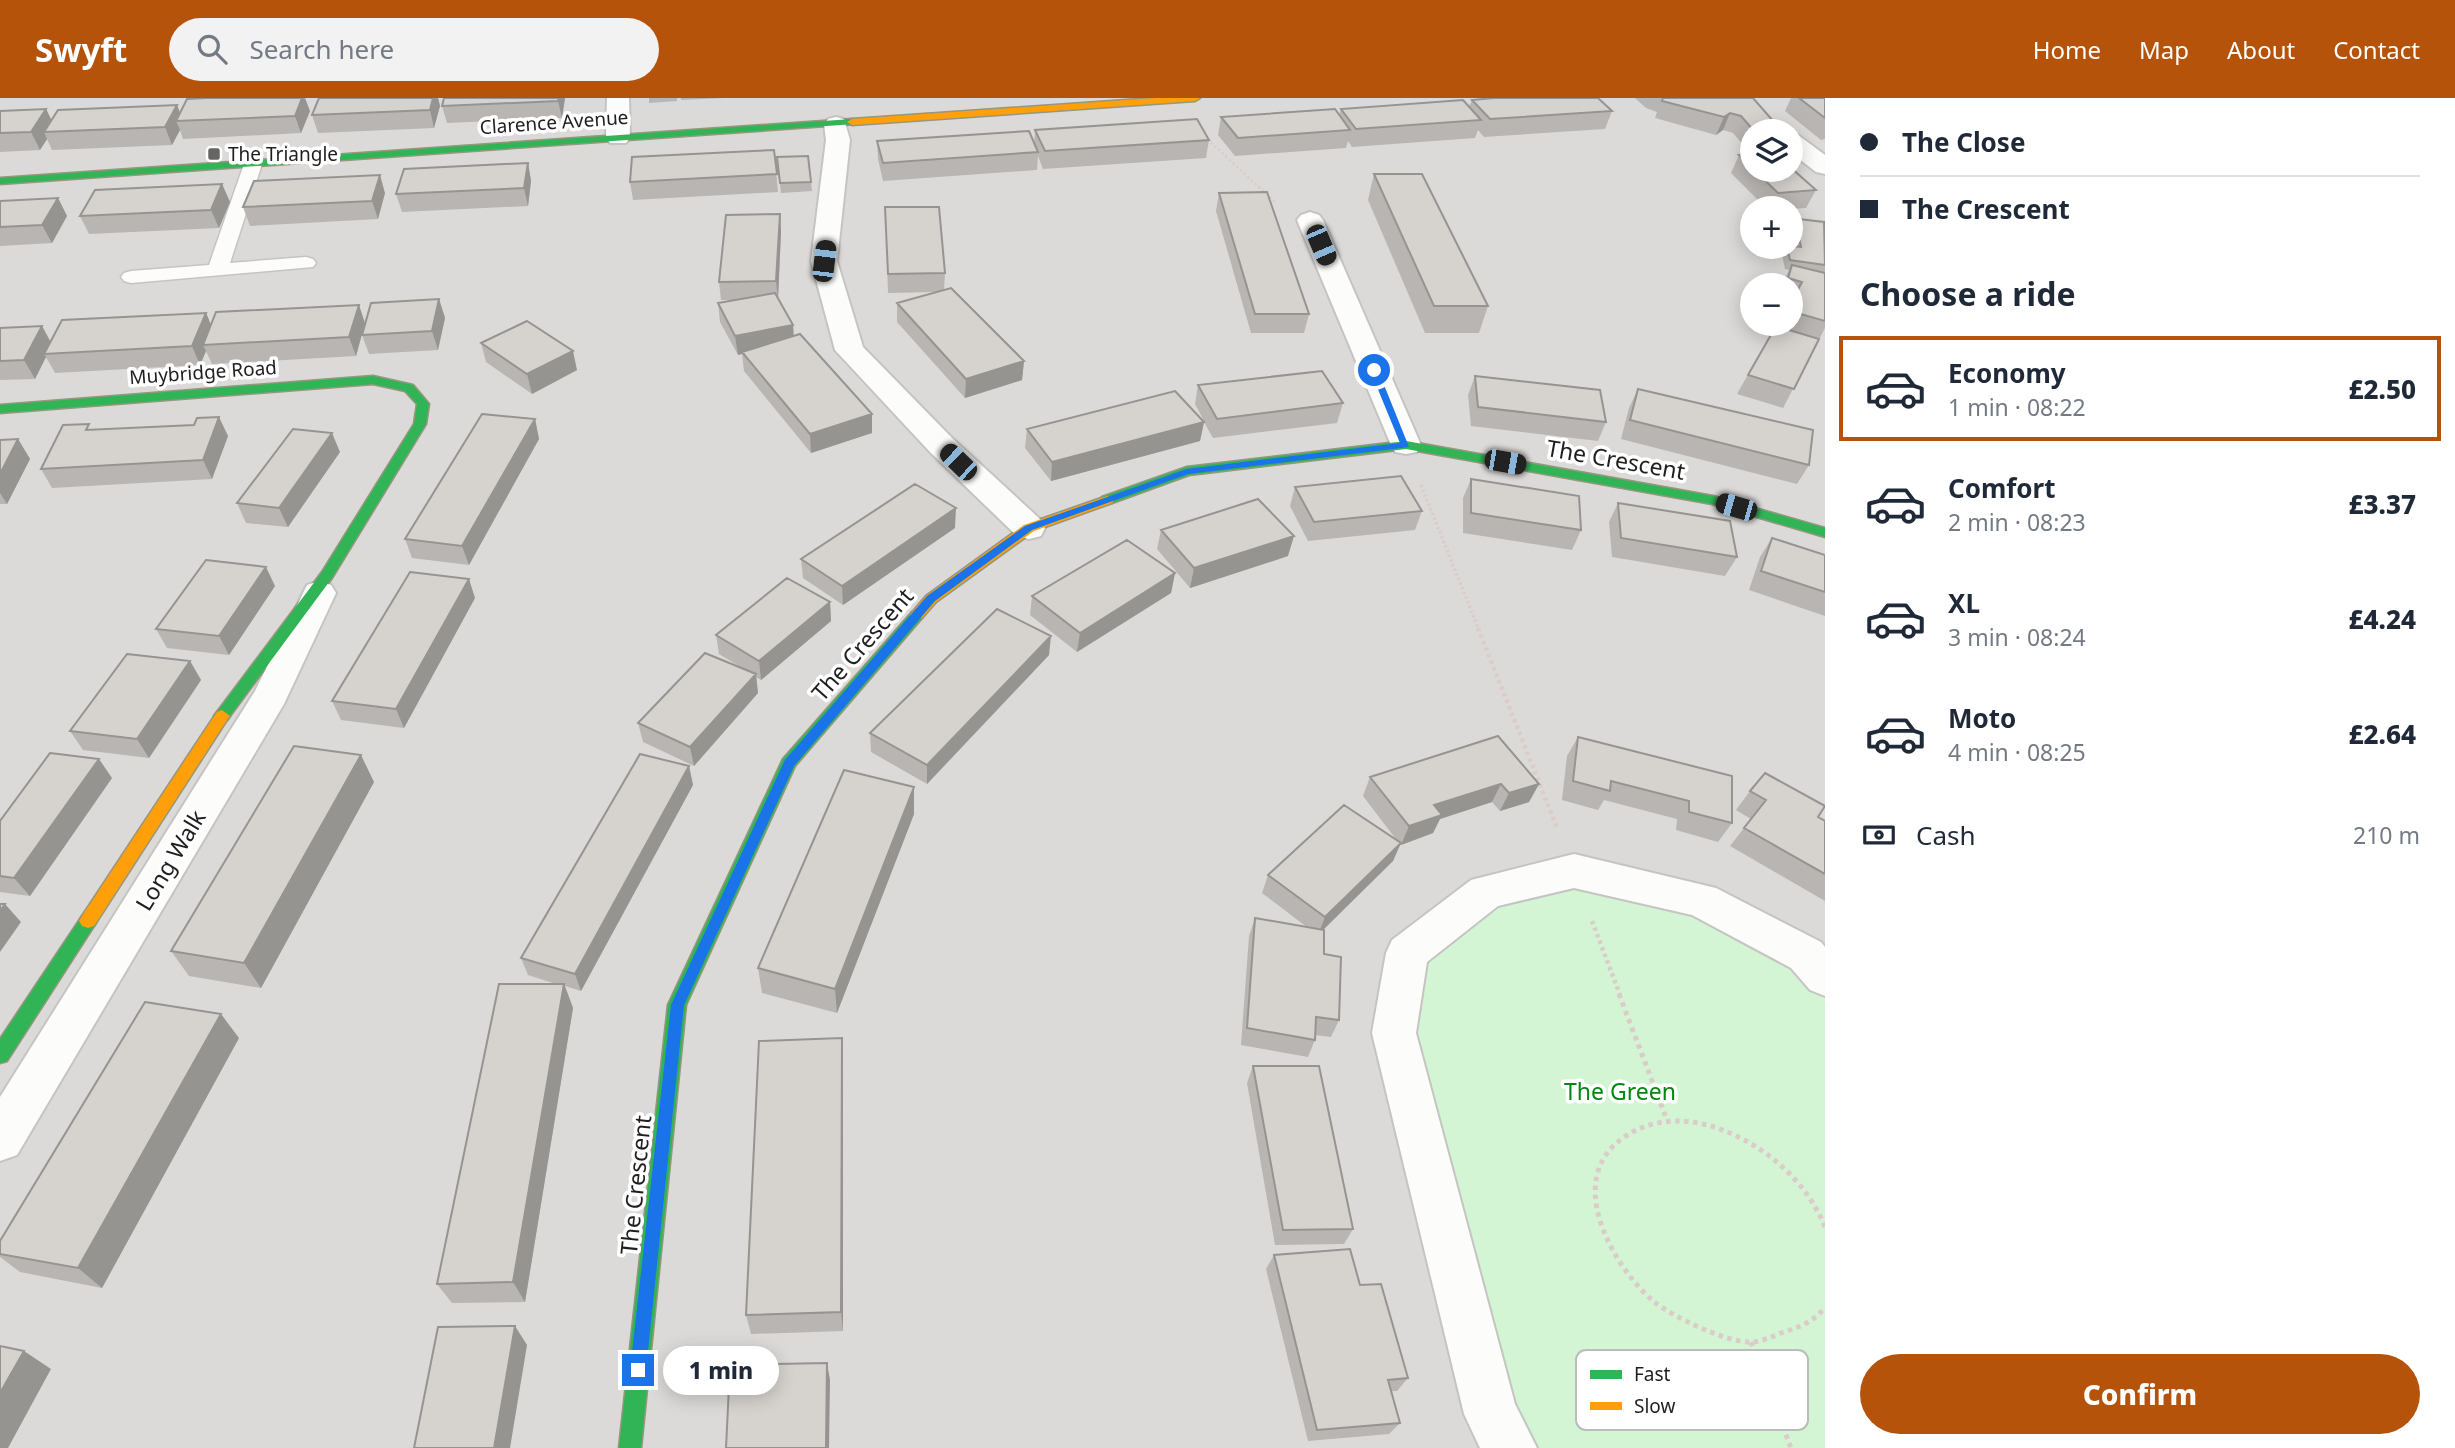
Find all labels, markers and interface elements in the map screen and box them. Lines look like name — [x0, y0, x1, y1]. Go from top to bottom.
search box — [169, 18, 659, 81]
text: Swyft — [35, 27, 127, 72]
icon: search — [193, 30, 231, 68]
text: Search here — [249, 31, 394, 67]
text: Home — [2033, 33, 2101, 66]
text: Map — [2139, 33, 2189, 66]
text: About — [2227, 33, 2295, 66]
text: Contact — [2333, 33, 2420, 66]
street label: Clarence Avenue — [479, 104, 629, 140]
map controls — [1740, 119, 1803, 336]
button: layers — [1740, 119, 1803, 182]
text: The Close — [1902, 124, 2025, 160]
place label: The Triangle — [228, 141, 338, 167]
marker: The Triangle — [206, 146, 222, 162]
text: The Crescent — [1902, 191, 2070, 227]
button: + — [1740, 196, 1803, 259]
car — [1304, 222, 1339, 268]
car — [812, 239, 837, 283]
text: Choose a ride — [1860, 272, 2076, 315]
button: − — [1740, 273, 1803, 336]
street label: Muybridge Road — [128, 354, 278, 390]
route start — [1358, 354, 1390, 386]
text: Economy — [1948, 355, 2066, 391]
icon: car — [1864, 357, 1927, 420]
text: £2.50 — [2348, 371, 2416, 407]
text: 1 min · 08:22 — [1948, 391, 2086, 423]
street label: The Crescent — [1544, 431, 1688, 487]
car — [936, 440, 981, 484]
car — [1483, 448, 1528, 476]
text: Comfort — [1948, 470, 2056, 506]
icon: car — [1864, 472, 1927, 535]
text: £3.37 — [2348, 486, 2416, 522]
car — [1713, 491, 1760, 523]
text: 2 min · 08:23 — [1948, 506, 2086, 538]
street label: The Crescent — [804, 581, 920, 707]
text: XL — [1948, 585, 1980, 621]
icon: car — [1864, 587, 1927, 650]
text: £4.24 — [2348, 601, 2416, 637]
text: 3 min · 08:24 — [1948, 621, 2086, 653]
text: Moto — [1948, 700, 2016, 736]
icon: car — [1864, 702, 1927, 765]
text: £2.64 — [2348, 716, 2416, 752]
text: 4 min · 08:25 — [1948, 736, 2086, 768]
street label: Long Walk — [127, 803, 213, 916]
icon: cash — [1860, 816, 1898, 854]
text: Cash — [1916, 817, 1976, 853]
text: 210 m — [2353, 819, 2420, 851]
park label: The Green — [1564, 1075, 1676, 1107]
street label: The Crescent — [612, 1114, 658, 1256]
callout: 1 min — [662, 1346, 778, 1394]
legend — [1576, 1350, 1808, 1430]
route end — [622, 1354, 654, 1386]
text: 1 min — [689, 1354, 753, 1386]
button: Confirm — [1860, 1354, 2420, 1434]
text: Fast — [1634, 1361, 1671, 1387]
text: Slow — [1634, 1393, 1675, 1419]

